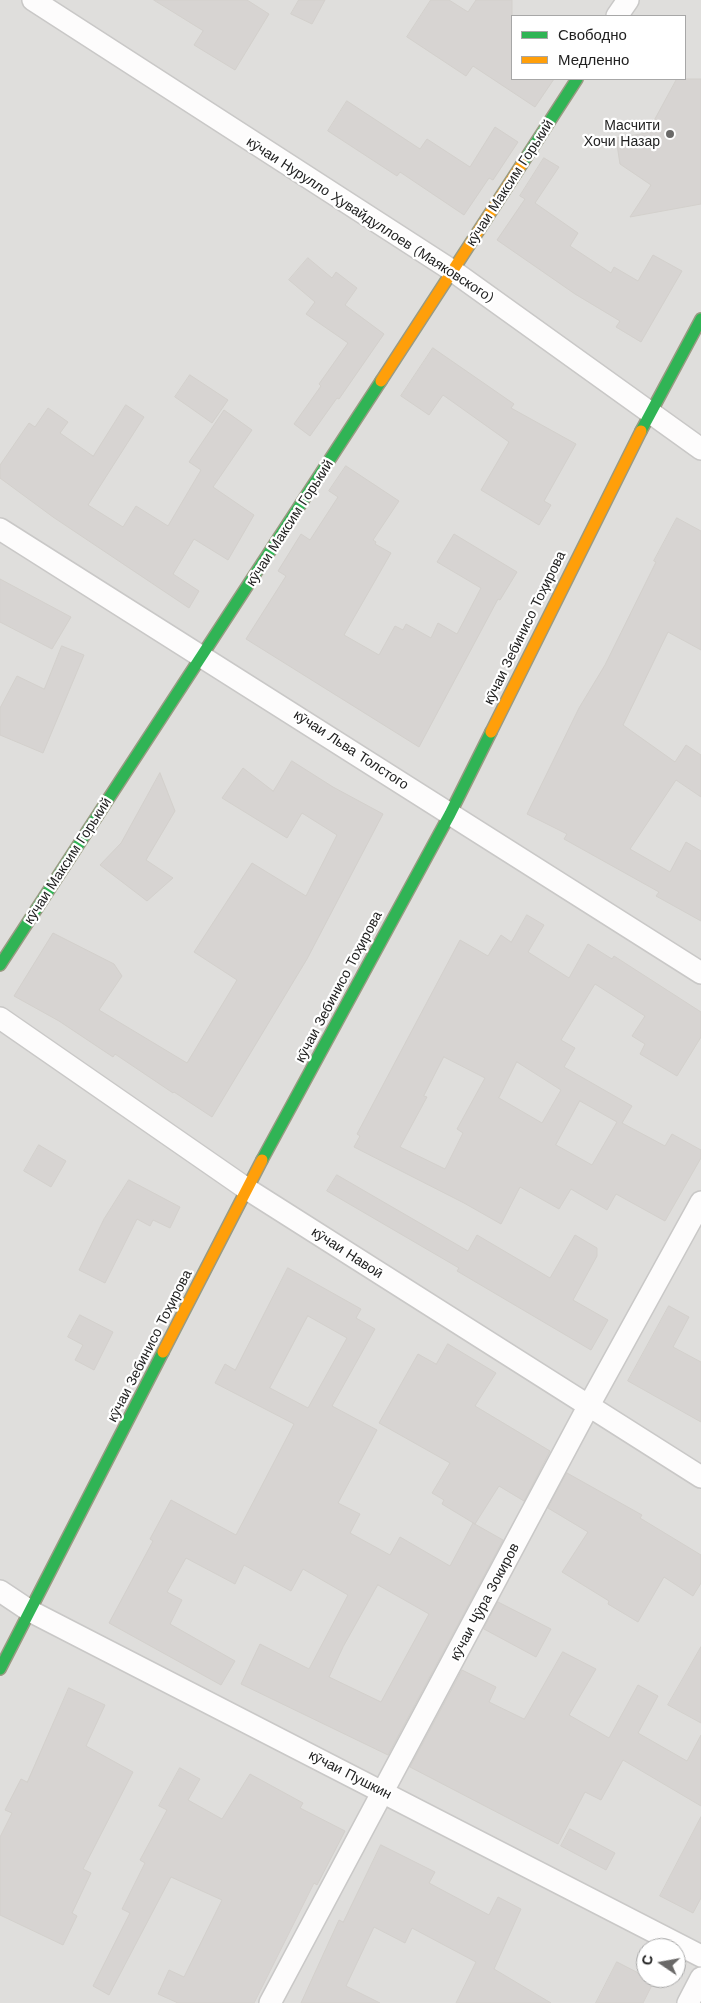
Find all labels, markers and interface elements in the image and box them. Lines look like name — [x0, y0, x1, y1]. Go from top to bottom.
legend — [511, 15, 686, 80]
text: Свободно — [558, 26, 627, 44]
text: Медленно — [558, 51, 629, 69]
street label: кӯчаи Максим Горький — [463, 117, 557, 249]
place label: Масчити Хочи Назар — [584, 118, 660, 150]
marker: Масчити Хочи Назар — [664, 128, 676, 140]
street label: кӯчаи Нурулло Ҳувайдуллоев (Маяковского) — [243, 134, 497, 306]
street label: кӯчаи Максим Горький — [243, 457, 337, 589]
street label: кӯчаи Зебинисо Тоҳирова — [480, 549, 570, 707]
street label: кӯчаи Льва Толстого — [290, 707, 412, 793]
street label: кӯчаи Максим Горький — [21, 795, 115, 927]
street label: кӯчаи Зебинисо Тоҳирова — [292, 909, 386, 1065]
street label: кӯчаи Навоӣ — [308, 1224, 386, 1282]
street label: кӯчаи Зебинисо Тоҳирова — [104, 1267, 196, 1425]
street label: кӯчаи Ҷӯра Зокиров — [447, 1540, 523, 1664]
street label: кӯчаи Пушкин — [306, 1747, 394, 1803]
north arrow — [636, 1938, 686, 1988]
text: С — [638, 1953, 656, 1967]

